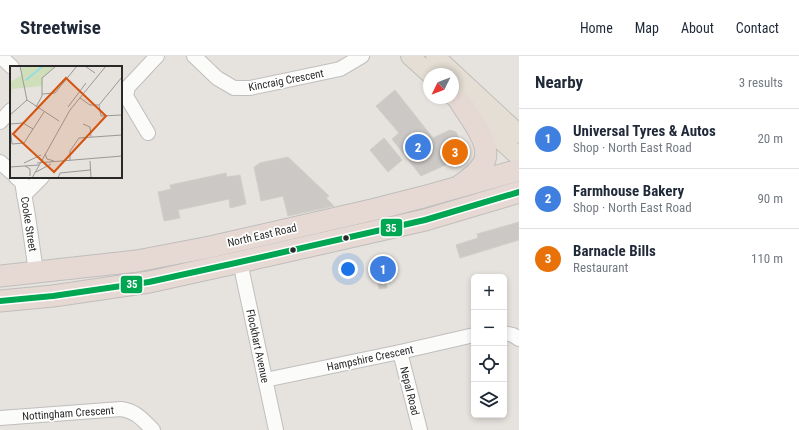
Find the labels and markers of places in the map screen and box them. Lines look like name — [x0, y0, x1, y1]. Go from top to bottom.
pin: 2 — [405, 132, 431, 162]
pin: 3 — [442, 137, 468, 167]
unlabelled marker — [341, 233, 351, 243]
unlabelled marker — [288, 245, 298, 255]
pin: 1 — [370, 254, 396, 284]

